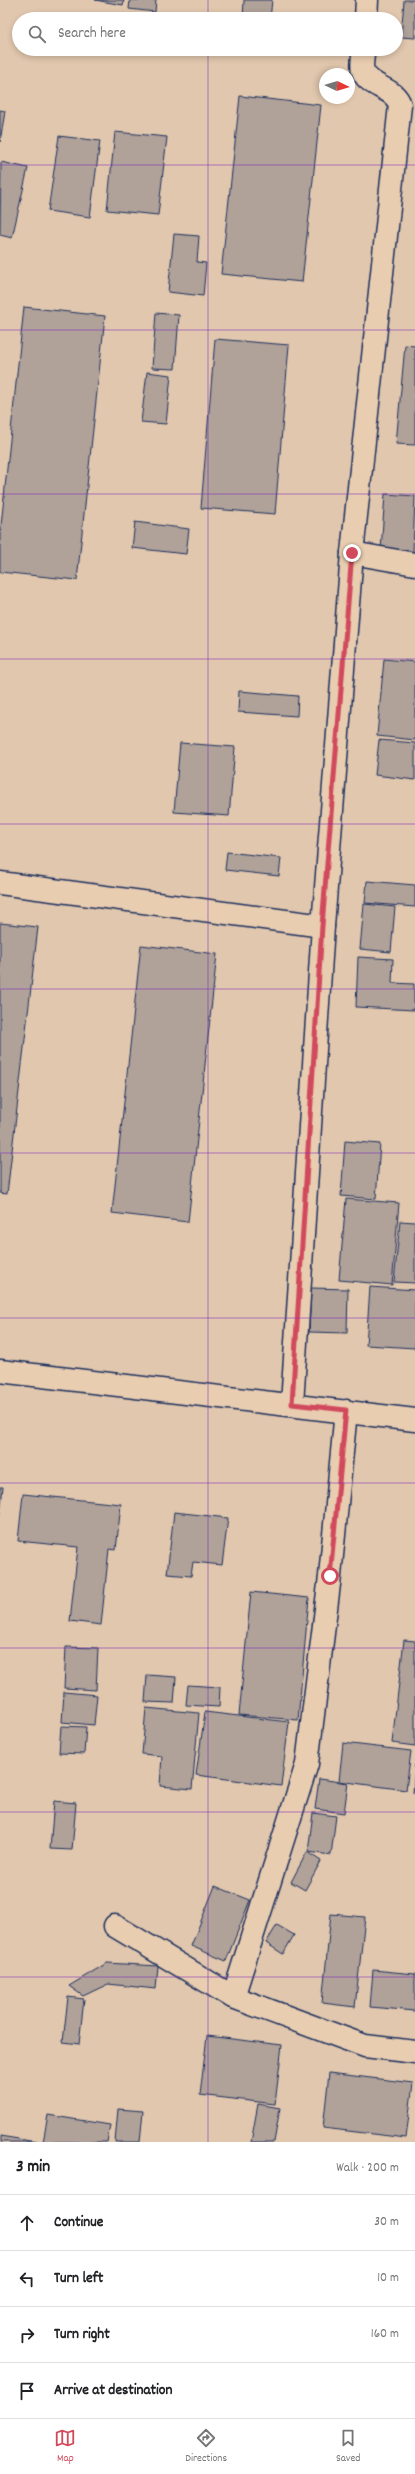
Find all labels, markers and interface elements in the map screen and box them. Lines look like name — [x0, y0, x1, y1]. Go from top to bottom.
search box — [12, 12, 403, 56]
icon: search — [26, 23, 48, 45]
text: Search here — [58, 23, 126, 45]
north arrow — [319, 68, 355, 104]
route end — [343, 544, 361, 562]
route start — [321, 1567, 339, 1585]
text: 3 min — [16, 2156, 50, 2180]
text: Walk · 200 m — [336, 2159, 399, 2178]
icon: ahead — [16, 2212, 38, 2234]
text: Continue — [54, 2212, 103, 2234]
text: 30 m — [374, 2213, 399, 2232]
icon: left — [16, 2268, 38, 2290]
text: Turn left — [54, 2268, 103, 2290]
text: 10 m — [377, 2269, 399, 2288]
icon: right — [16, 2324, 38, 2346]
text: Turn right — [54, 2324, 110, 2346]
text: 160 m — [371, 2325, 399, 2344]
icon: arrive — [16, 2380, 38, 2402]
text: Arrive at destination — [54, 2380, 172, 2402]
tab: Map — [54, 2427, 76, 2467]
tab: Directions — [185, 2427, 227, 2467]
tab: Saved — [336, 2427, 361, 2467]

